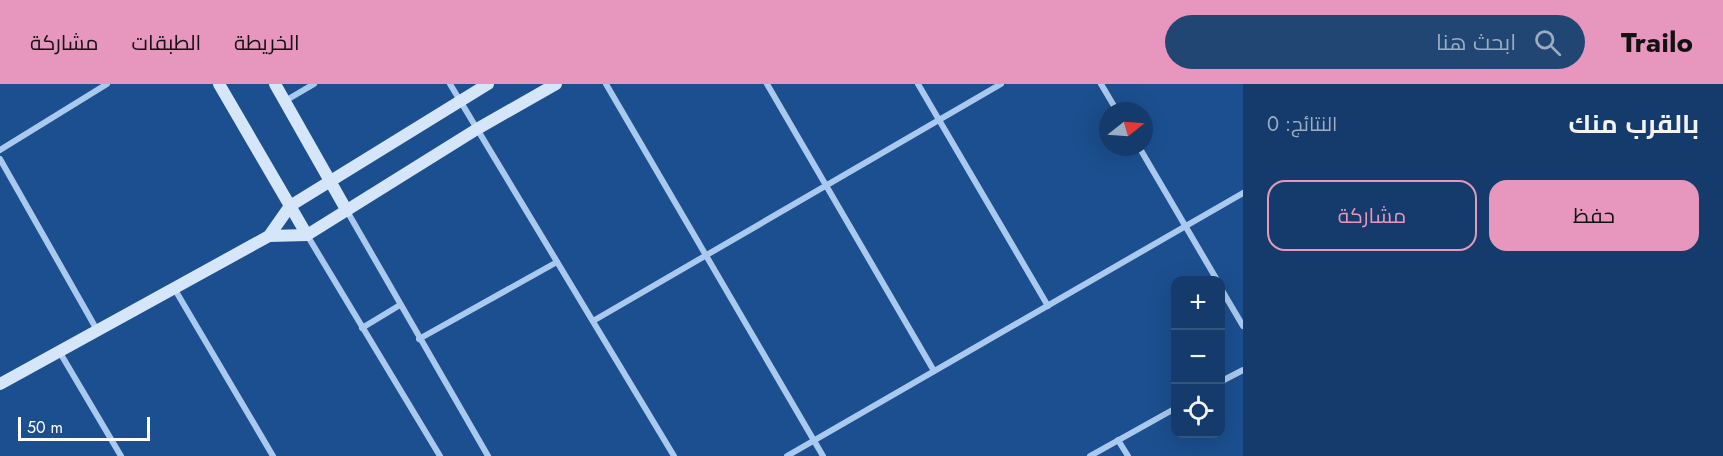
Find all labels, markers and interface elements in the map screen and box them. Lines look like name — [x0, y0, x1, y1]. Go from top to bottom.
search box — [1165, 15, 1585, 69]
text: Trailo — [1621, 22, 1693, 63]
text: ابحث هنا — [1436, 26, 1516, 58]
icon: search — [1531, 26, 1564, 59]
text: مشاركة — [30, 28, 99, 58]
text: الطبقات — [132, 28, 201, 58]
text: الخريطة — [234, 28, 300, 58]
north arrow — [1099, 102, 1153, 156]
text: بالقرب منك — [1569, 105, 1699, 143]
text: النتائج: 0 — [1267, 110, 1337, 139]
button: مشاركة — [1267, 180, 1477, 251]
button: حفظ — [1489, 180, 1699, 251]
map controls — [1171, 276, 1225, 438]
button: + — [1171, 276, 1225, 330]
button: − — [1171, 330, 1225, 384]
button: locate — [1171, 384, 1225, 438]
scale bar — [18, 414, 150, 442]
text: 50 m — [27, 416, 63, 439]

